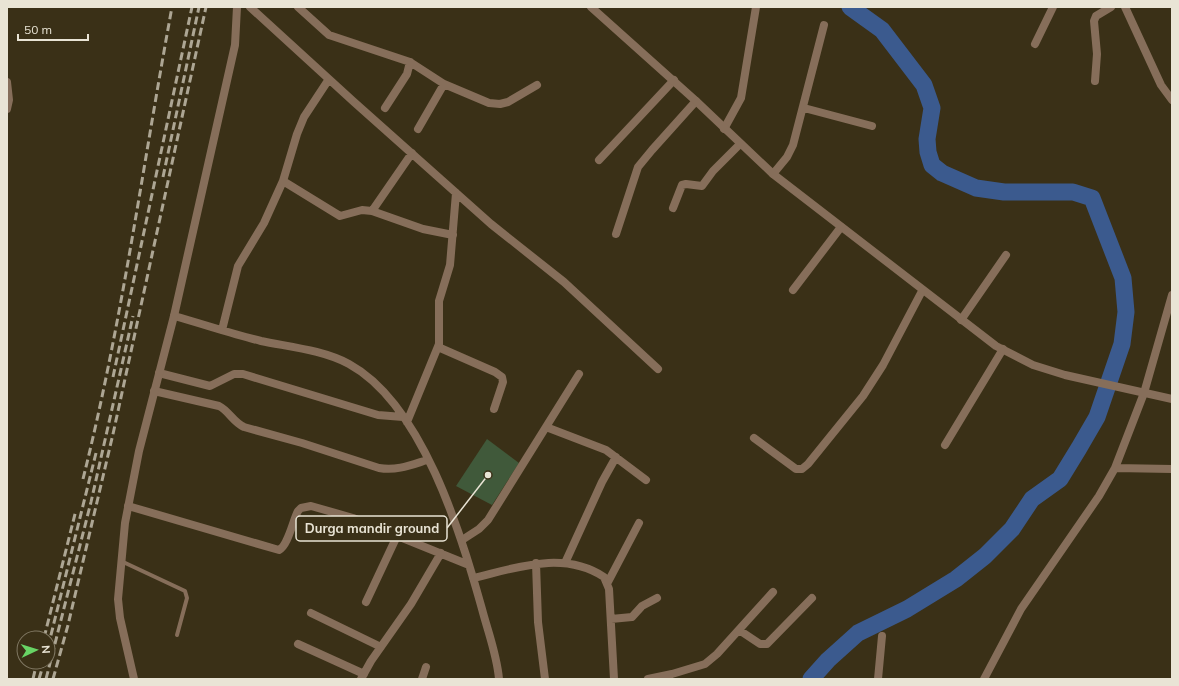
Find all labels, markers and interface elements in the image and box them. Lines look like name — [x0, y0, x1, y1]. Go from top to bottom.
scale bar — [18, 16, 88, 42]
text: 50 m — [24, 22, 52, 37]
callout: Durga mandir ground — [296, 516, 447, 541]
text: Durga mandir ground — [305, 520, 439, 536]
north arrow — [16, 630, 56, 670]
text: N — [39, 645, 53, 654]

